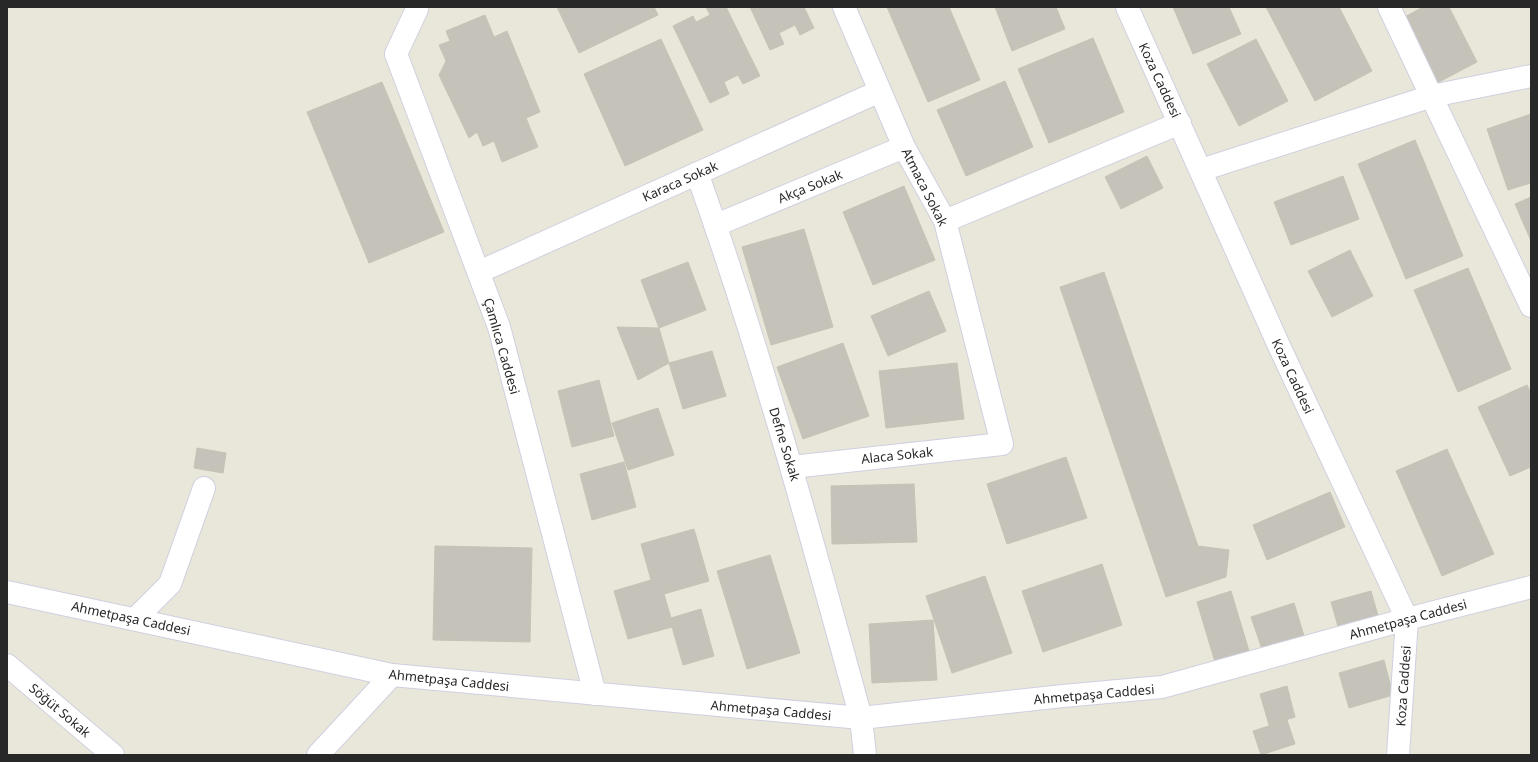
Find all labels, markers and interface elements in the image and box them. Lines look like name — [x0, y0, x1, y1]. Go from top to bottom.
street label: Koza Caddesi — [1135, 39, 1185, 121]
street label: Atmaca Sokak — [898, 145, 952, 229]
street label: Karaca Sokak — [639, 156, 721, 206]
street label: Akça Sokak — [775, 165, 845, 207]
street label: Çamlıca Caddesi — [480, 296, 524, 396]
street label: Koza Caddesi — [1268, 335, 1318, 417]
street label: Defne Sokak — [765, 405, 805, 483]
street label: Alaca Sokak — [860, 442, 934, 468]
street label: Ahmetpaşa Caddesi — [1347, 595, 1469, 643]
street label: Ahmetpaşa Caddesi — [70, 597, 192, 639]
street label: Koza Caddesi — [1391, 645, 1415, 727]
street label: Ahmetpaşa Caddesi — [388, 665, 510, 695]
street label: Söğüt Sokak — [25, 679, 95, 741]
street label: Ahmetpaşa Caddesi — [1033, 680, 1155, 708]
street label: Ahmetpaşa Caddesi — [710, 696, 832, 724]

